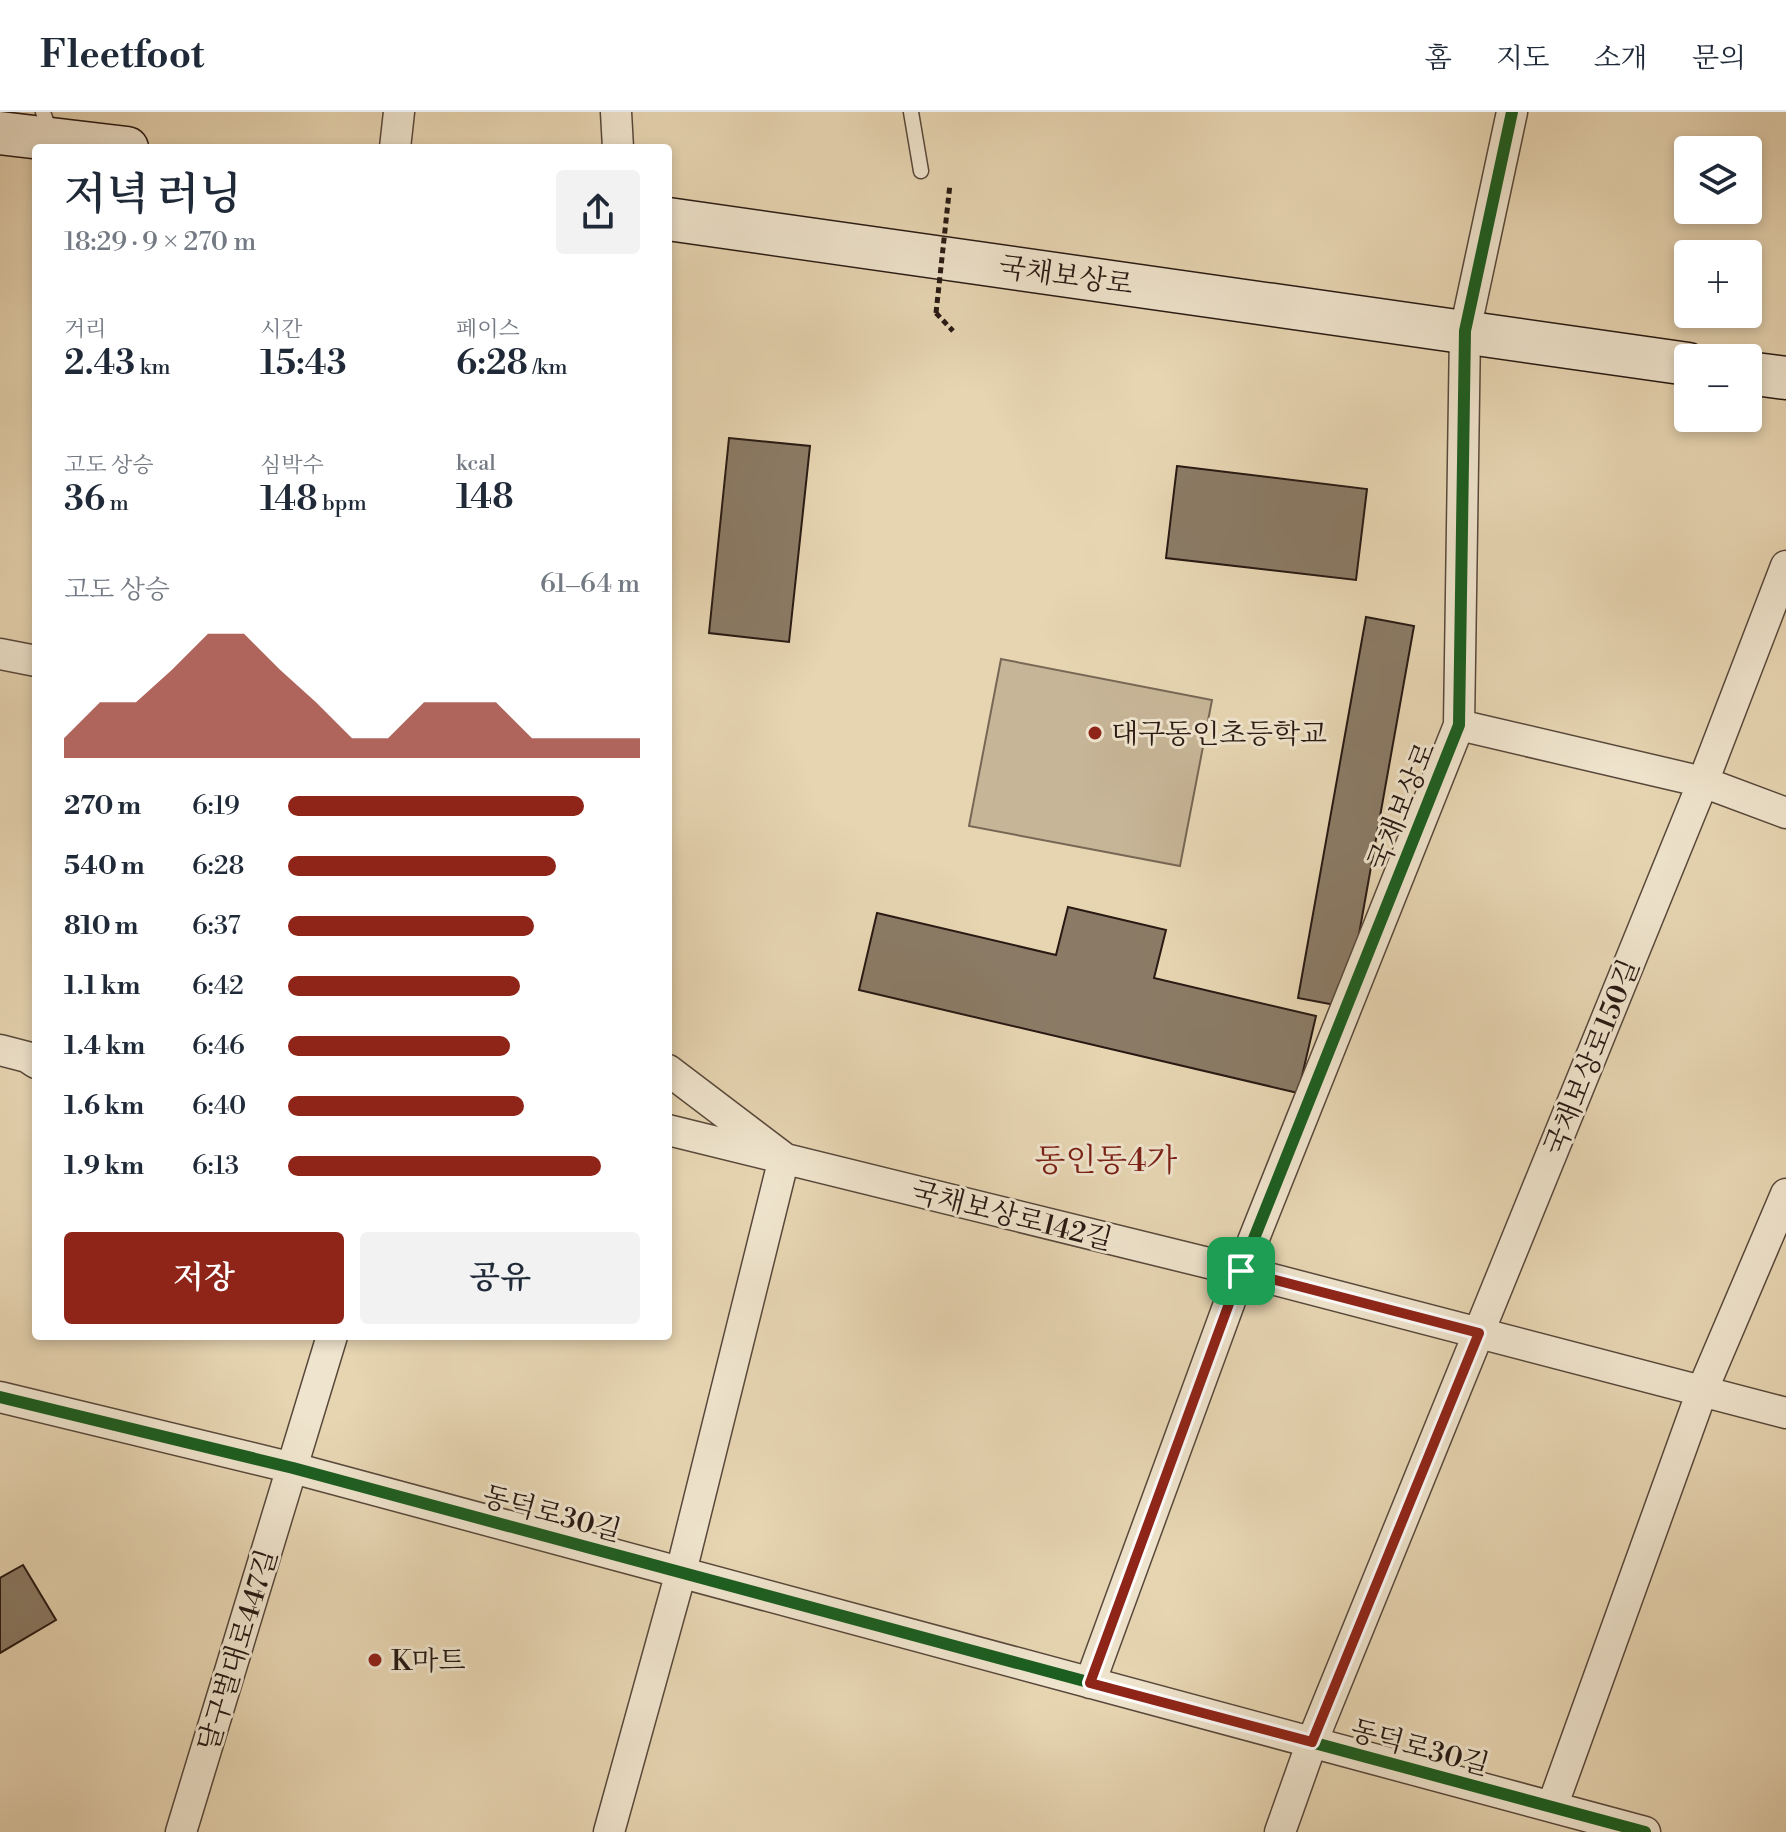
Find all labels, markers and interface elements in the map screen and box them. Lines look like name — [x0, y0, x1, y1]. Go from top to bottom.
text: Fleetfoot — [40, 32, 204, 79]
text: 홈 — [1425, 41, 1452, 76]
text: 지도 — [1496, 41, 1550, 76]
text: 소개 — [1594, 41, 1648, 76]
text: 문의 — [1692, 41, 1746, 76]
map controls — [1674, 136, 1762, 432]
button: layers — [1674, 136, 1762, 224]
text: 저녁 러닝 — [64, 168, 242, 223]
button: share — [556, 170, 640, 254]
text: 18:29 · 9 × 270 m — [64, 226, 256, 258]
button: + — [1674, 240, 1762, 328]
street label: 국채보상로 — [996, 250, 1135, 303]
text: 거리 — [64, 316, 107, 343]
text: 시간 — [260, 316, 303, 343]
text: 페이스 — [456, 316, 520, 343]
text: 2.43 — [64, 343, 135, 385]
text: 15:43 — [260, 343, 347, 385]
text: 6:28 — [456, 343, 528, 385]
button: − — [1674, 344, 1762, 432]
text: km — [135, 354, 171, 381]
text: /km — [528, 354, 567, 381]
text: kcal — [456, 450, 496, 477]
text: 고도 상승 — [64, 452, 154, 479]
text: 심박수 — [260, 452, 324, 479]
text: 148 — [456, 477, 514, 519]
text: 36 — [64, 479, 105, 521]
text: 148 — [260, 479, 318, 521]
text: m — [105, 490, 129, 517]
text: bpm — [318, 490, 367, 517]
text: 61–64 m — [540, 568, 640, 600]
text: 고도 상승 — [64, 574, 170, 606]
place label: 대구동인초등학교 — [1111, 717, 1327, 752]
marker: 대구동인초등학교 — [1086, 724, 1104, 742]
street label: 국채보상로 — [1361, 737, 1444, 876]
text: 270 m — [64, 790, 141, 822]
text: 6:19 — [192, 790, 240, 822]
text: 540 m — [64, 850, 145, 882]
text: 6:28 — [192, 850, 244, 882]
text: 810 m — [64, 910, 139, 942]
text: 6:37 — [192, 910, 241, 942]
street label: 국채보상로150길 — [1537, 954, 1648, 1161]
text: 1.1 km — [64, 970, 140, 1002]
text: 6:42 — [192, 970, 244, 1002]
text: 1.4 km — [64, 1030, 145, 1062]
text: 6:46 — [192, 1030, 245, 1062]
text: 1.6 km — [64, 1090, 144, 1122]
text: 6:40 — [192, 1090, 246, 1122]
district label: 동인동4가 — [1035, 1141, 1177, 1181]
text: 1.9 km — [64, 1150, 144, 1182]
text: 6:13 — [192, 1150, 239, 1182]
street label: 국채보상로142길 — [908, 1175, 1116, 1258]
button: 저장 — [64, 1232, 344, 1324]
button: 공유 — [360, 1232, 640, 1324]
pin — [1207, 1237, 1275, 1305]
icon: arrive — [1219, 1249, 1263, 1293]
street label: 동덕로30길 — [478, 1479, 625, 1550]
street label: 달구벌대로447길 — [191, 1545, 286, 1756]
place label: K마트 — [391, 1644, 466, 1679]
marker: K마트 — [366, 1651, 384, 1669]
street label: 동덕로30길 — [1346, 1713, 1493, 1784]

